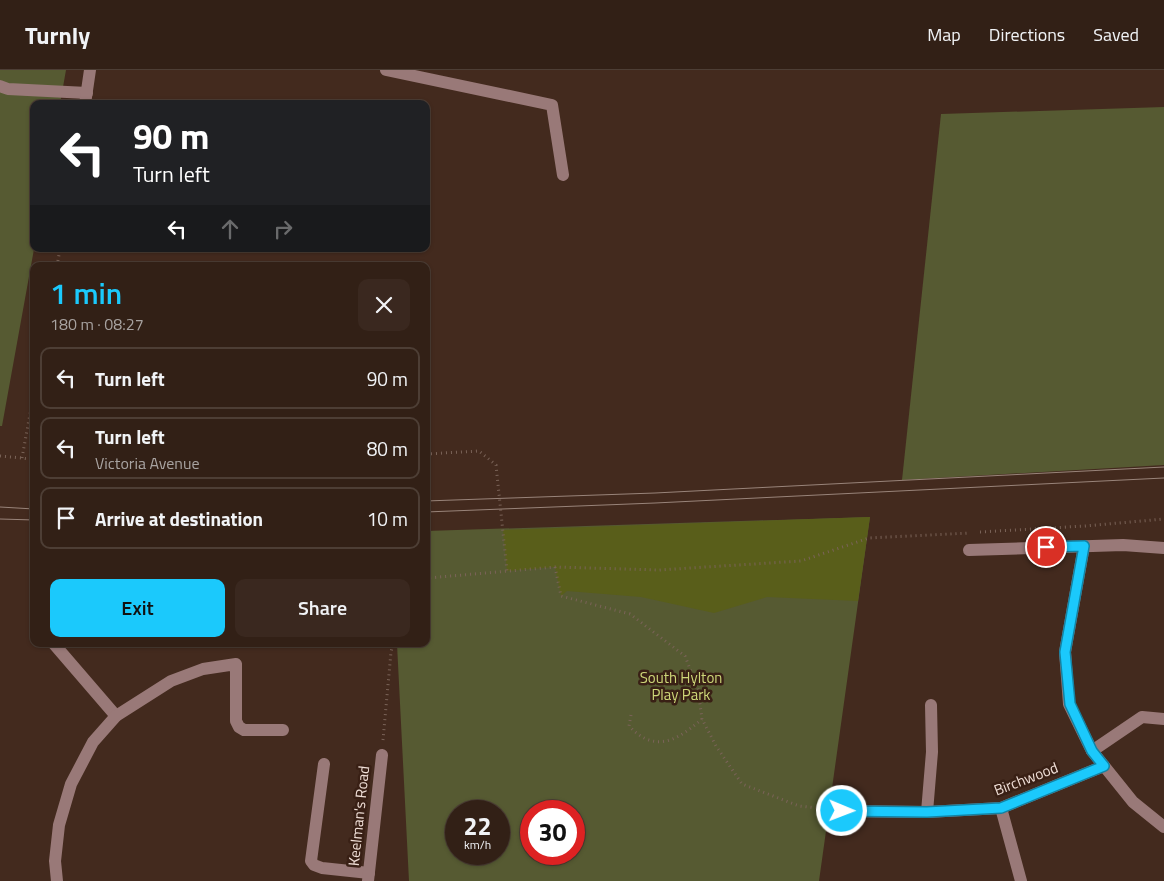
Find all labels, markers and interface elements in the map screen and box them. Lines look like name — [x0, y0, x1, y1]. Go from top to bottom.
text: Turnly — [25, 17, 90, 53]
text: Map — [927, 21, 961, 48]
text: Directions — [989, 21, 1065, 48]
text: Saved — [1093, 21, 1139, 48]
text: 90 m — [133, 109, 209, 163]
icon: left — [50, 120, 115, 185]
text: Turn left — [133, 157, 210, 191]
icon: left — [163, 215, 191, 243]
icon: ahead — [216, 215, 244, 243]
icon: right — [269, 215, 297, 243]
text: 1 min — [50, 270, 122, 316]
button: close — [358, 279, 410, 331]
text: 180 m · 08:27 — [50, 312, 144, 336]
icon: left — [52, 364, 80, 392]
text: Turn left — [95, 364, 165, 393]
text: 90 m — [367, 364, 408, 393]
text: Turn left — [95, 422, 165, 451]
icon: left — [52, 434, 80, 462]
text: 80 m — [367, 434, 408, 463]
text: Victoria Avenue — [95, 451, 199, 475]
icon: arrive — [52, 504, 80, 532]
text: Arrive at destination — [95, 504, 263, 533]
text: 10 m — [367, 504, 408, 533]
pin — [1025, 526, 1067, 568]
icon: arrive — [1032, 533, 1060, 561]
button: Exit — [50, 579, 225, 637]
button: Share — [235, 579, 410, 637]
park label: South Hylton Play Park — [640, 666, 722, 706]
street label: Birchwood — [990, 756, 1061, 801]
street label: Keelman's Road — [342, 765, 375, 867]
position arrow — [815, 784, 867, 836]
speed limit sign: 30 — [520, 800, 585, 865]
text: 22 — [463, 807, 492, 845]
text: km/h — [464, 835, 491, 854]

